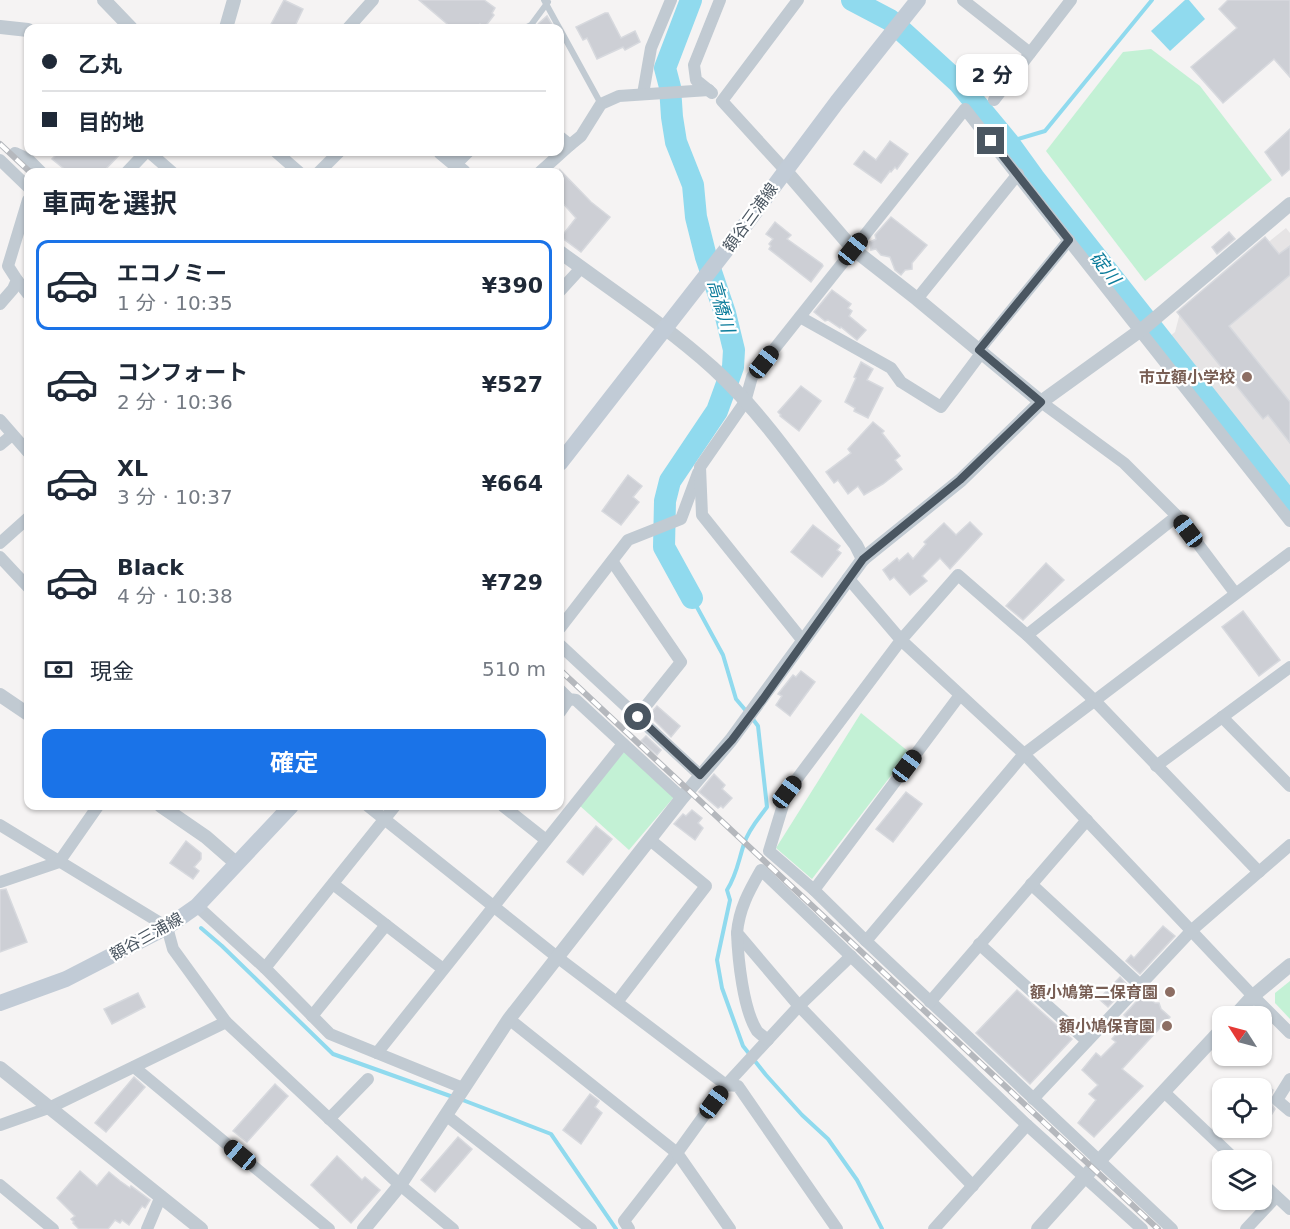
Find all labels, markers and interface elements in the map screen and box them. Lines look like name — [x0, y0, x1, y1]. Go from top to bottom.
text: 乙丸 — [78, 52, 122, 77]
callout: 2 分 — [955, 54, 1027, 96]
text: 2 分 — [972, 63, 1012, 87]
text: 目的地 — [78, 110, 144, 135]
route end — [977, 127, 1004, 154]
street label: 額谷三浦線 — [719, 179, 782, 255]
text: 車両を選択 — [42, 188, 177, 219]
car — [835, 229, 871, 269]
water label: 碇川 — [1086, 247, 1126, 290]
icon: car — [45, 258, 99, 312]
text: エコノミー — [117, 261, 227, 286]
text: ¥390 — [482, 273, 543, 298]
water label: 高橋川 — [704, 277, 740, 337]
text: 1 分 · 10:35 — [117, 291, 233, 315]
car — [746, 342, 782, 382]
icon: car — [45, 357, 99, 411]
text: コンフォート — [117, 360, 248, 385]
place label: 市立額小学校 — [1139, 368, 1235, 387]
marker: 市立額小学校 — [1240, 370, 1254, 384]
text: ¥527 — [482, 372, 543, 397]
text: 2 分 · 10:36 — [117, 390, 233, 414]
icon: car — [45, 456, 99, 510]
text: XL — [117, 456, 148, 481]
text: ¥664 — [482, 471, 543, 496]
text: 3 分 · 10:37 — [117, 485, 233, 509]
car — [1170, 511, 1206, 551]
icon: car — [45, 555, 99, 609]
text: Black — [117, 555, 184, 580]
text: ¥729 — [482, 570, 543, 595]
text: 4 分 · 10:38 — [117, 584, 233, 608]
icon: cash — [42, 653, 75, 686]
text: 510 m — [482, 657, 546, 681]
text: 現金 — [90, 659, 134, 684]
route start — [624, 703, 651, 730]
button: 確定 — [42, 729, 546, 798]
car — [889, 746, 925, 786]
car — [769, 772, 805, 812]
street label: 額谷三浦線 — [107, 909, 186, 964]
place label: 額小鳩第二保育園 — [1030, 983, 1158, 1002]
marker: 額小鳩第二保育園 — [1163, 985, 1177, 999]
north arrow — [1212, 1006, 1272, 1066]
map controls — [1212, 1006, 1272, 1210]
place label: 額小鳩保育園 — [1059, 1017, 1155, 1036]
marker: 額小鳩保育園 — [1160, 1019, 1174, 1033]
button: locate — [1212, 1078, 1272, 1138]
car — [696, 1082, 732, 1122]
car — [220, 1137, 260, 1173]
button: layers — [1212, 1150, 1272, 1210]

